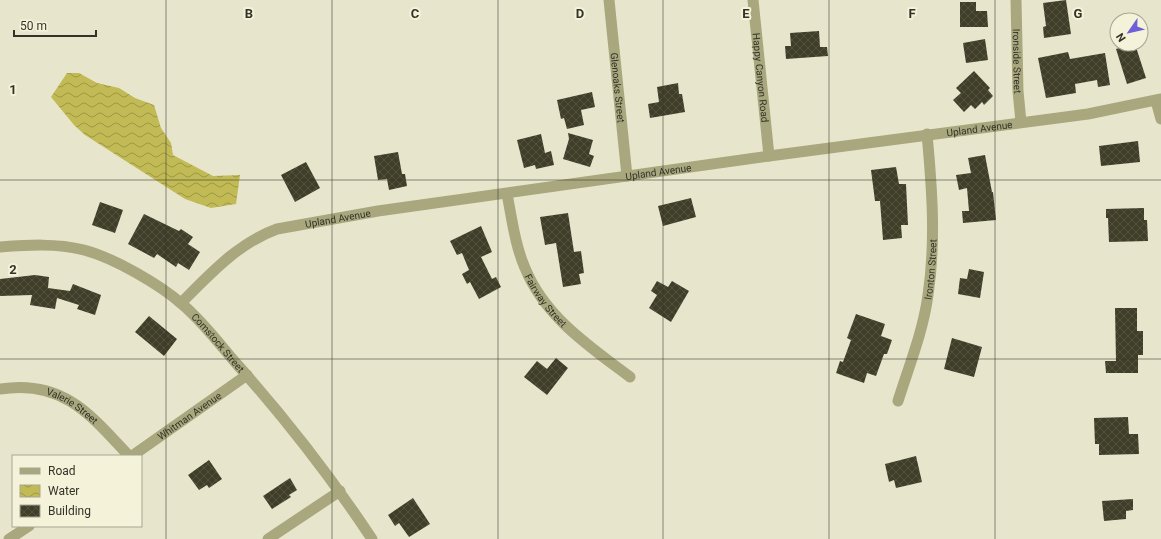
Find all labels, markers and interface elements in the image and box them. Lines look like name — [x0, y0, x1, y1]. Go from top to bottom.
text: B — [245, 6, 253, 21]
text: C — [411, 6, 420, 21]
text: D — [576, 6, 584, 21]
text: E — [742, 6, 750, 21]
text: F — [908, 6, 916, 21]
text: G — [1074, 6, 1083, 21]
scale bar — [14, 12, 96, 38]
north arrow — [1109, 12, 1149, 52]
text: 50 m — [20, 19, 47, 33]
street label: Ironside Street — [1011, 29, 1023, 94]
text: N — [1113, 30, 1129, 44]
street label: Happy Canyon Road — [750, 32, 771, 123]
street label: Glenoaks Street — [608, 52, 627, 123]
text: 1 — [9, 82, 17, 97]
street label: Upland Avenue — [946, 119, 1013, 139]
street label: Upland Avenue — [625, 162, 692, 182]
street label: Upland Avenue — [304, 207, 371, 230]
street label: Ironton Street — [922, 239, 938, 300]
text: 2 — [9, 262, 17, 277]
street label: Fairway Street — [522, 272, 569, 329]
street label: Comstock Street — [189, 311, 246, 375]
street label: Valerie Street — [45, 386, 100, 426]
street label: Whitman Avenue — [156, 390, 223, 442]
legend — [12, 455, 142, 527]
text: Road — [48, 464, 76, 478]
text: Water — [48, 484, 79, 498]
text: Building — [48, 504, 91, 518]

